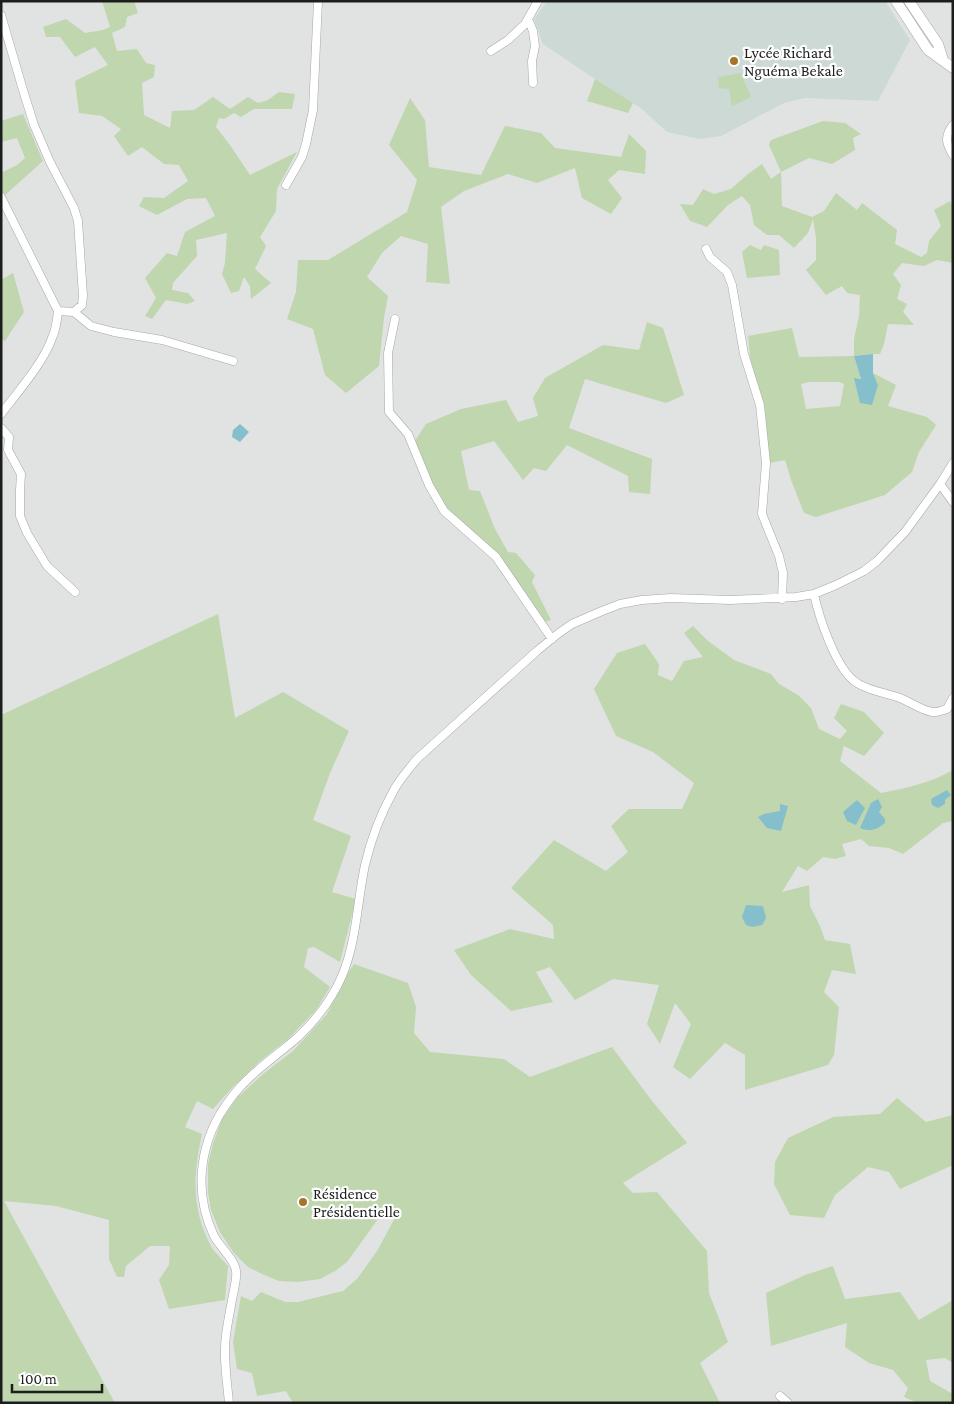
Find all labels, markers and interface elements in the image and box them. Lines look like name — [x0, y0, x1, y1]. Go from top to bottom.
place label: Lycée Richard Nguéma Bekale — [744, 44, 843, 80]
marker: Lycée Richard Nguéma Bekale — [728, 55, 740, 67]
place label: Résidence Présidentielle — [313, 1185, 400, 1220]
marker: Résidence Présidentielle — [297, 1196, 309, 1208]
scale bar — [12, 1362, 102, 1394]
text: 100 m — [20, 1371, 57, 1387]

